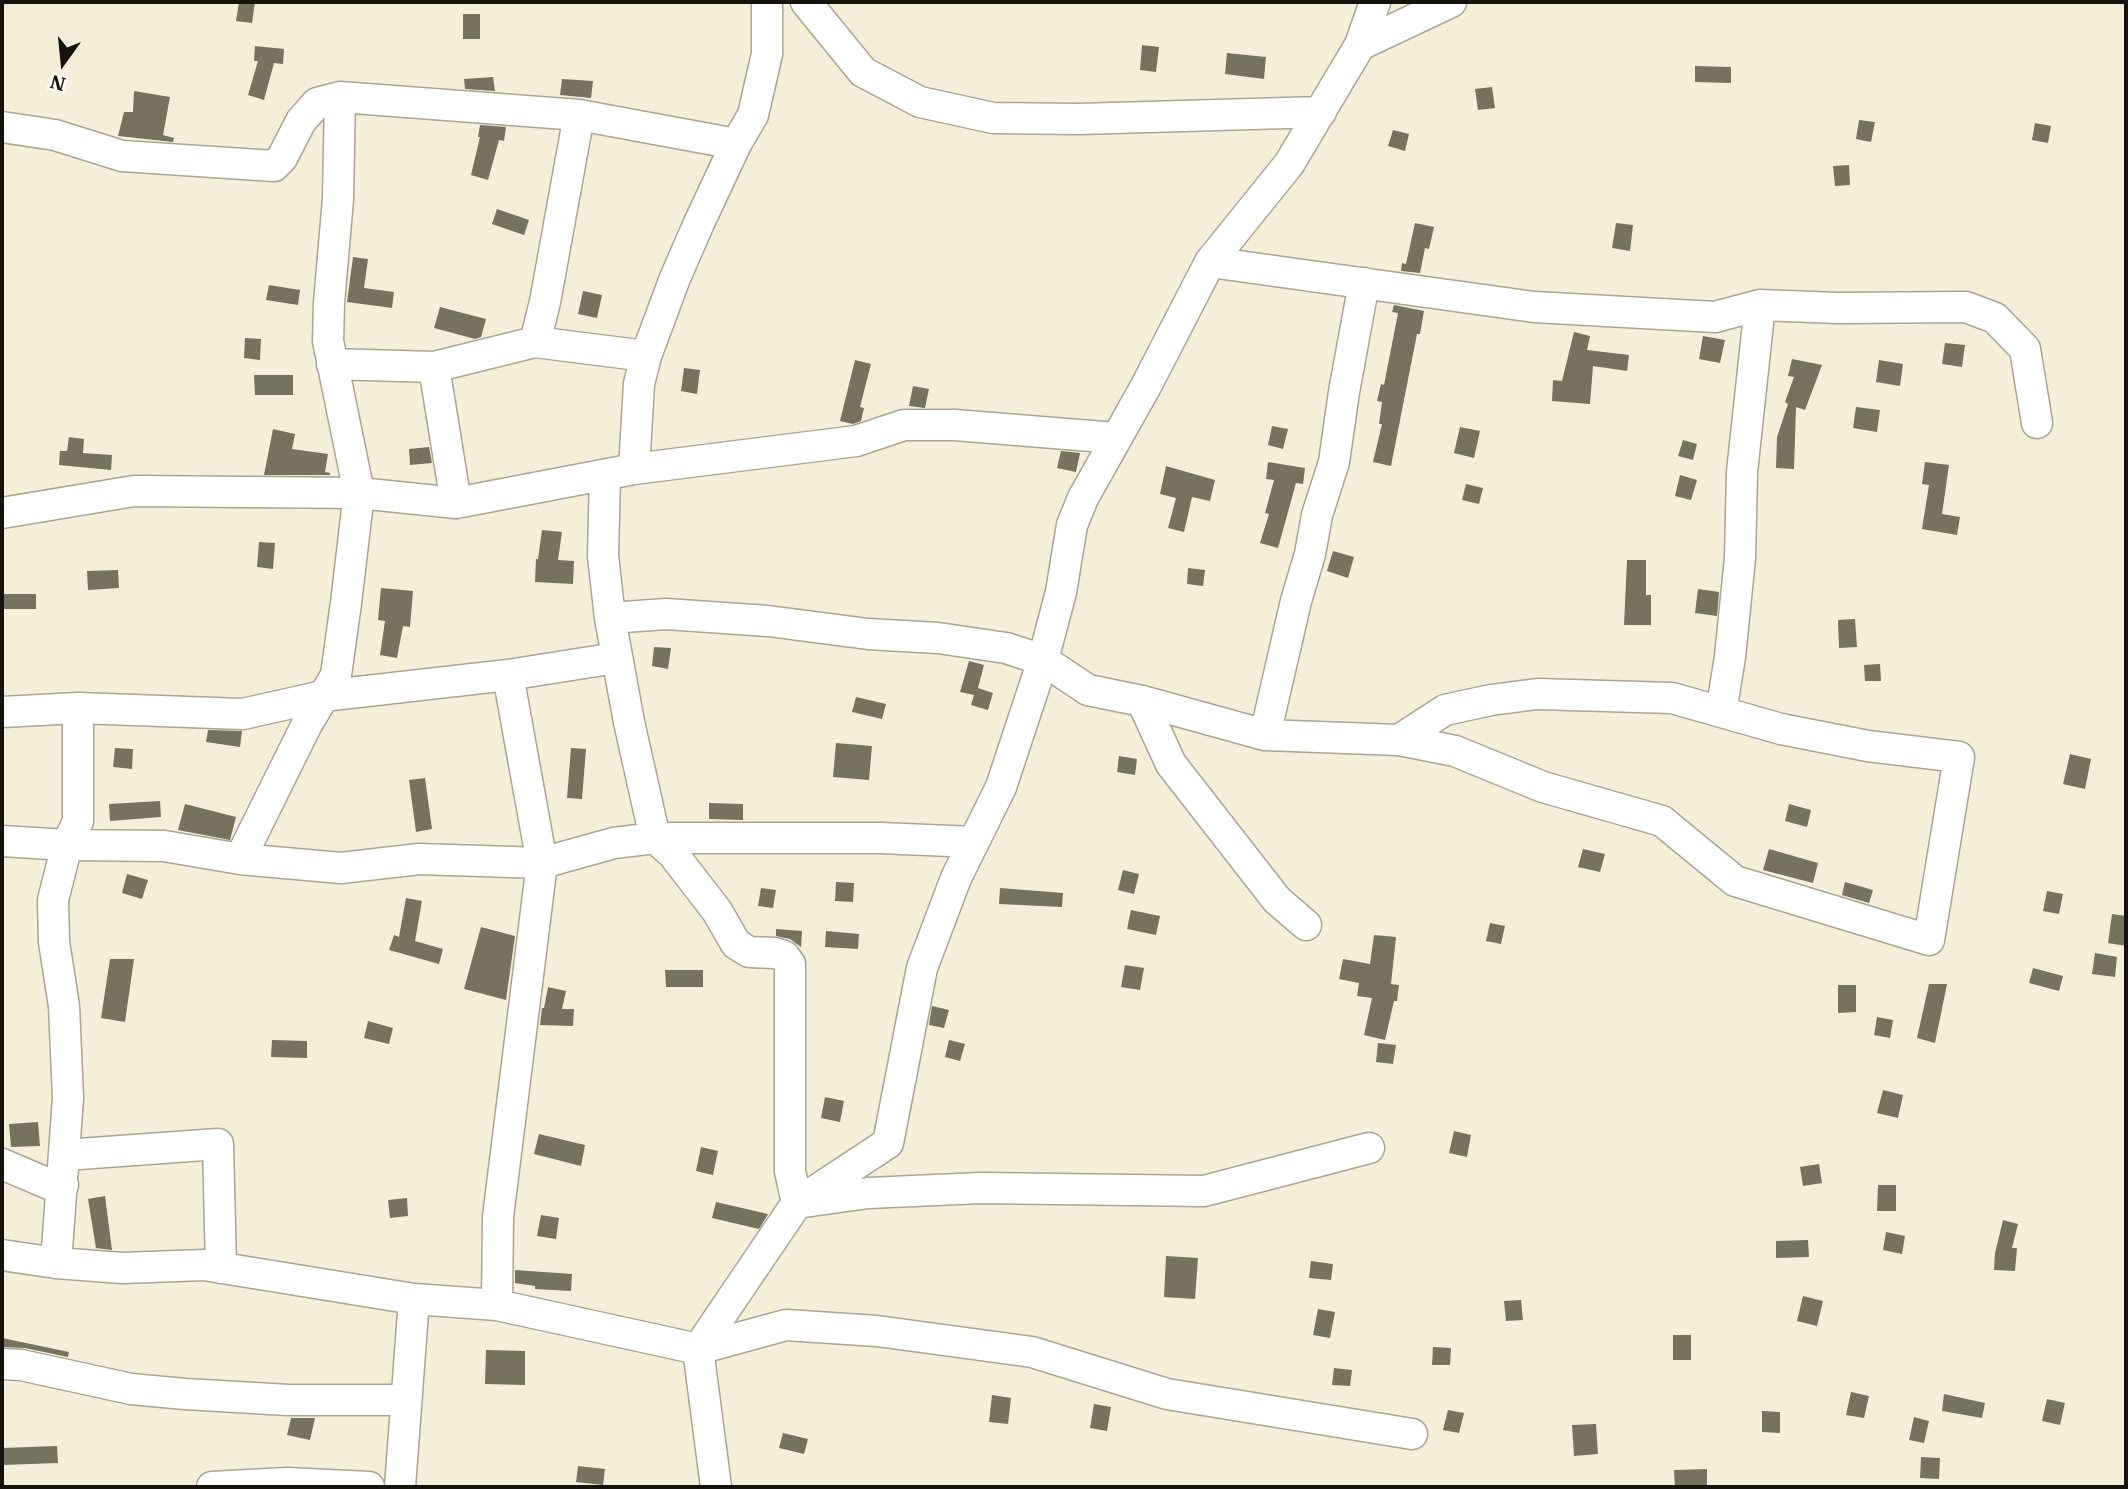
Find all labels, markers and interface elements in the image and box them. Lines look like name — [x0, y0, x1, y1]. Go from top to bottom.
north arrow — [28, 28, 98, 98]
text: N — [47, 70, 68, 97]

